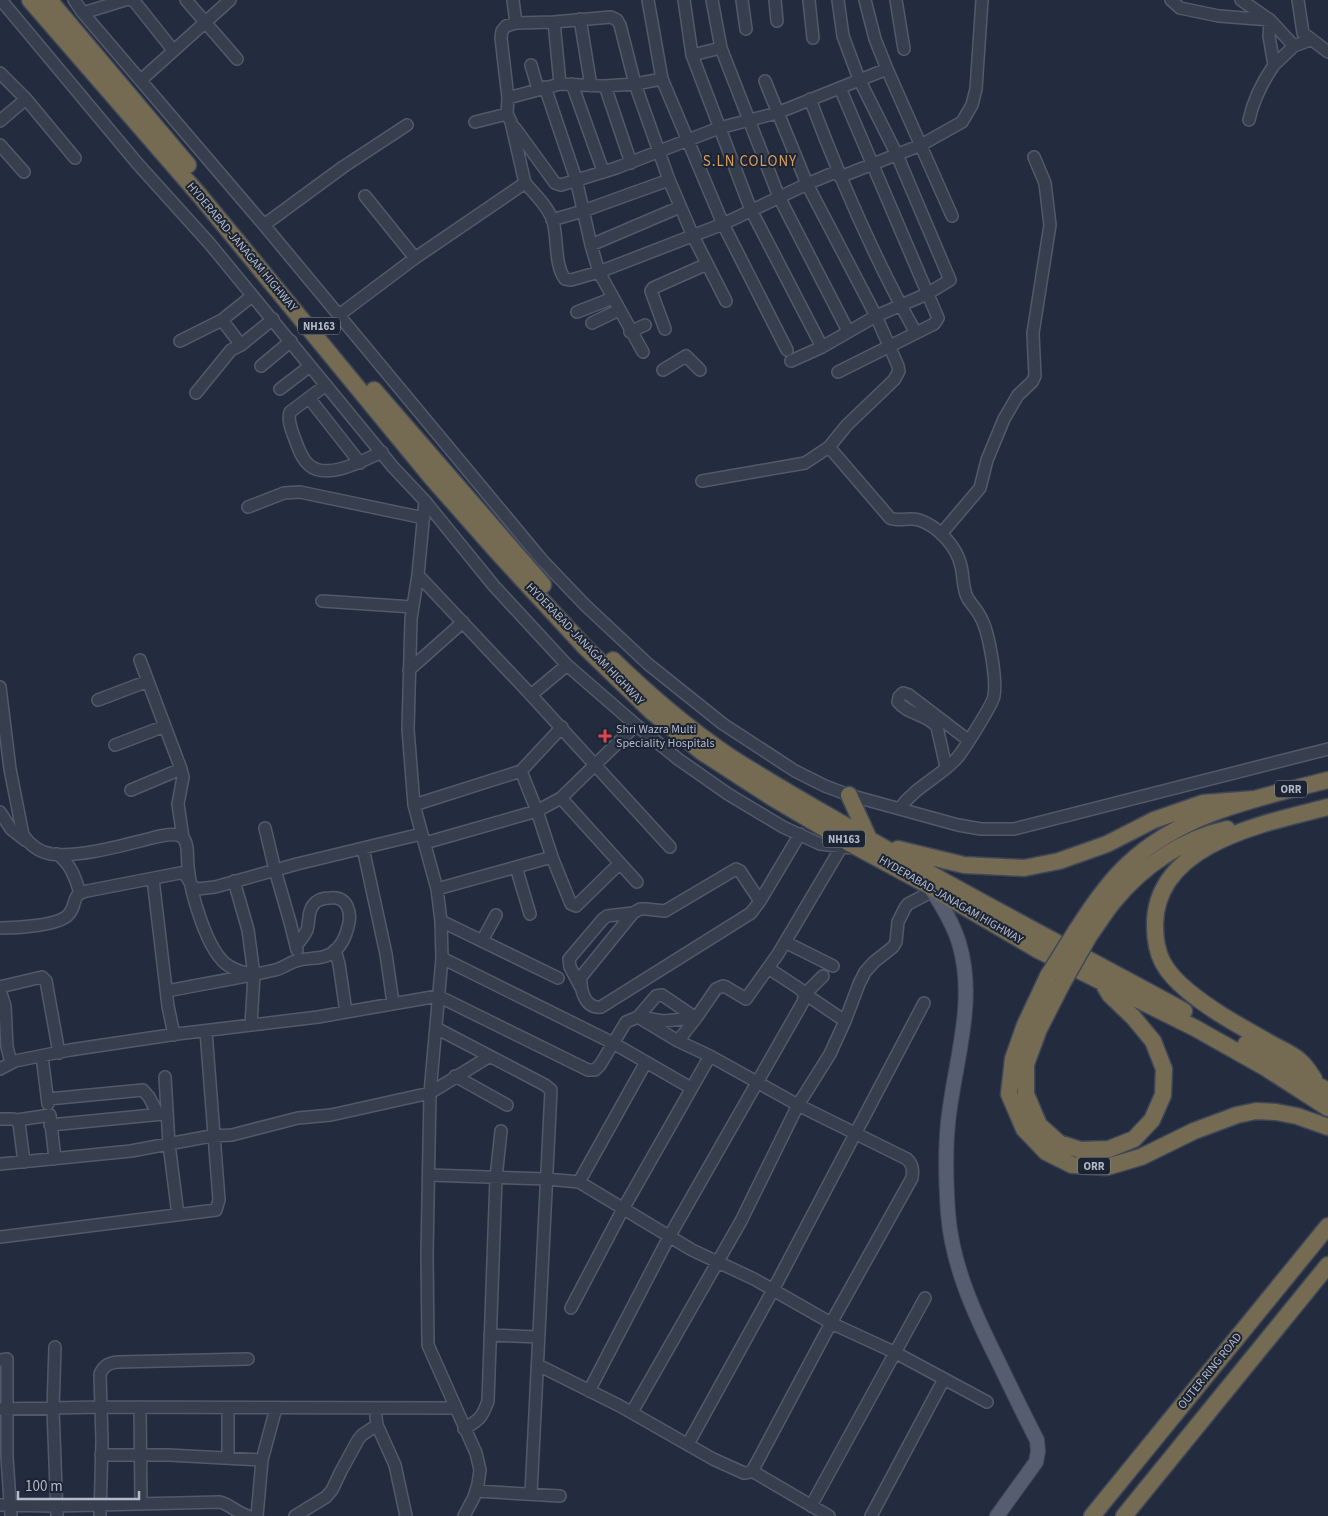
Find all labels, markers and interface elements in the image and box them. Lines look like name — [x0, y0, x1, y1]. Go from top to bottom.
district label: S.LN COLONY — [703, 151, 797, 172]
street label: HYDERABAD-JANAGAM HIGHWAY — [183, 179, 301, 316]
road number: NH163 — [298, 318, 340, 334]
street label: HYDERABAD-JANAGAM HIGHWAY — [522, 579, 648, 709]
place label: Shri Wazra Multi Speciality Hospitals — [616, 721, 714, 752]
marker: Shri Wazra Multi Speciality Hospitals — [598, 729, 612, 743]
road number: ORR — [1275, 781, 1307, 798]
road number: NH163 — [823, 831, 865, 848]
street label: HYDERABAD-JANAGAM HIGHWAY — [876, 852, 1027, 949]
road number: ORR — [1078, 1158, 1110, 1174]
street label: OUTER RING ROAD — [1174, 1329, 1246, 1413]
scale bar — [18, 1468, 139, 1500]
text: 100 m — [25, 1476, 63, 1497]

